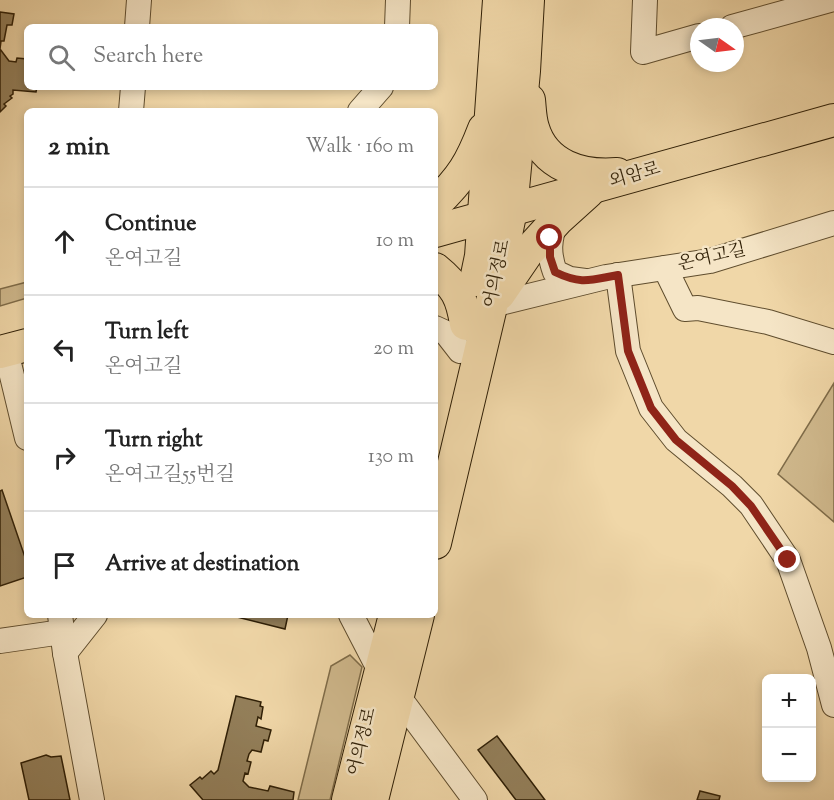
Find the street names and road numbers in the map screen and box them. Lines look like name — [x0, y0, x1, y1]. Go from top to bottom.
street label: 외암로 — [606, 156, 664, 196]
street label: 어의정로 — [478, 237, 518, 311]
street label: 온여고길 — [675, 238, 749, 278]
street label: 어의정로 — [342, 705, 384, 779]

